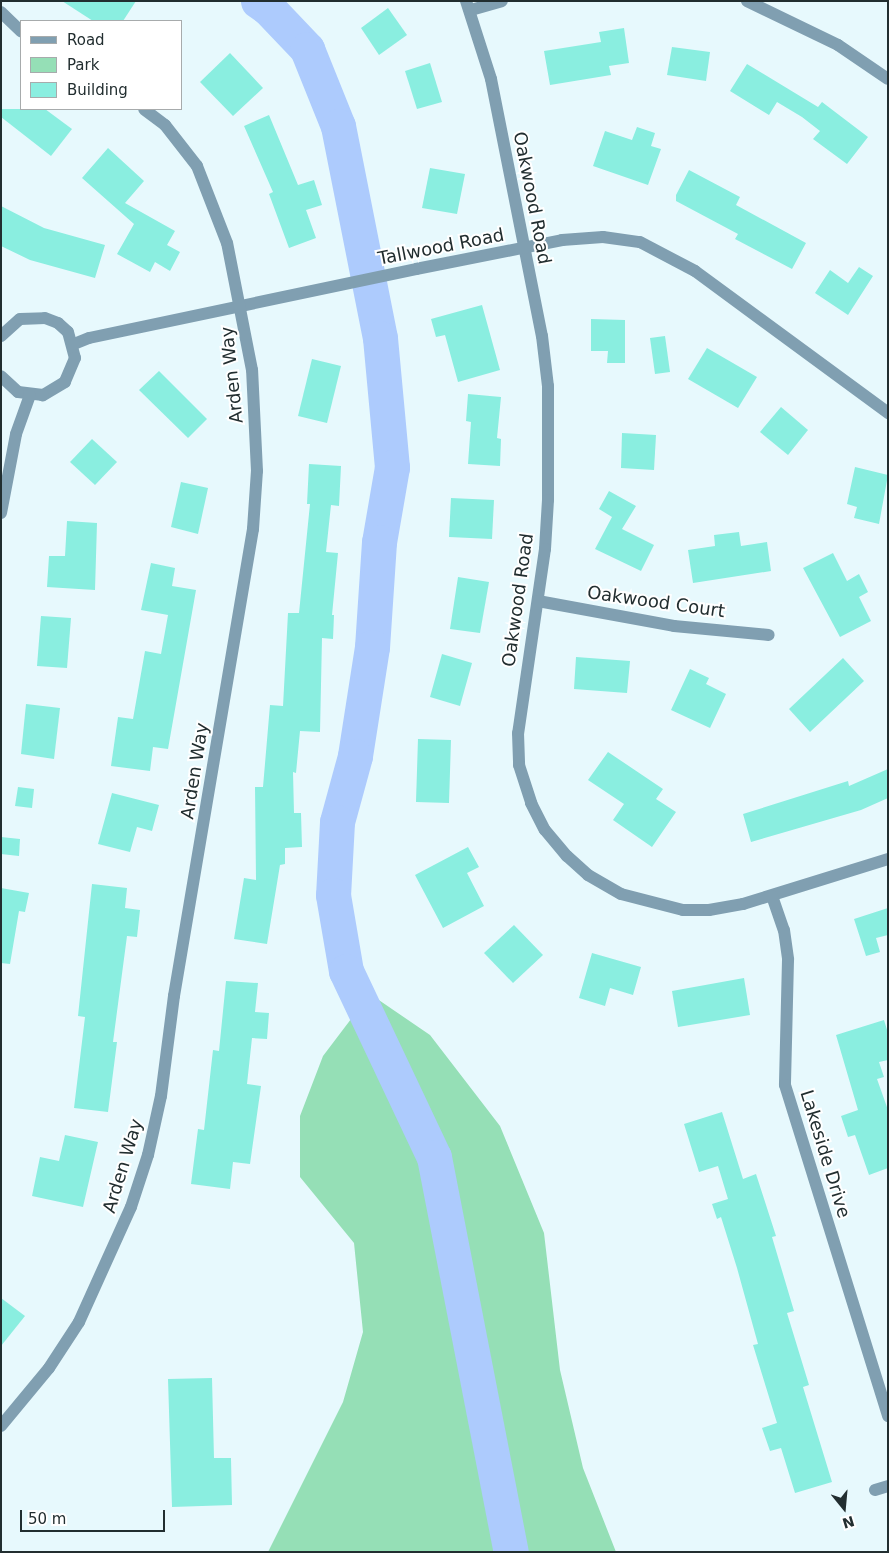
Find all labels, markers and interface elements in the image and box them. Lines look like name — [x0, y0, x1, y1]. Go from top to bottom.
legend — [20, 20, 182, 110]
text: Road — [67, 31, 105, 49]
text: Park — [67, 56, 99, 74]
text: Building — [67, 81, 128, 99]
street label: Oakwood Road — [509, 130, 555, 266]
street label: Tallwood Road — [376, 224, 506, 270]
street label: Arden Way — [216, 325, 248, 425]
street label: Oakwood Road — [498, 532, 538, 668]
street label: Oakwood Court — [586, 582, 726, 622]
street label: Arden Way — [177, 721, 213, 821]
street label: Lakeside Drive — [795, 1087, 855, 1221]
street label: Arden Way — [98, 1116, 148, 1216]
north arrow — [819, 1483, 869, 1533]
scale bar — [22, 1500, 168, 1532]
text: 50 m — [28, 1510, 66, 1528]
text: N — [840, 1513, 856, 1532]

